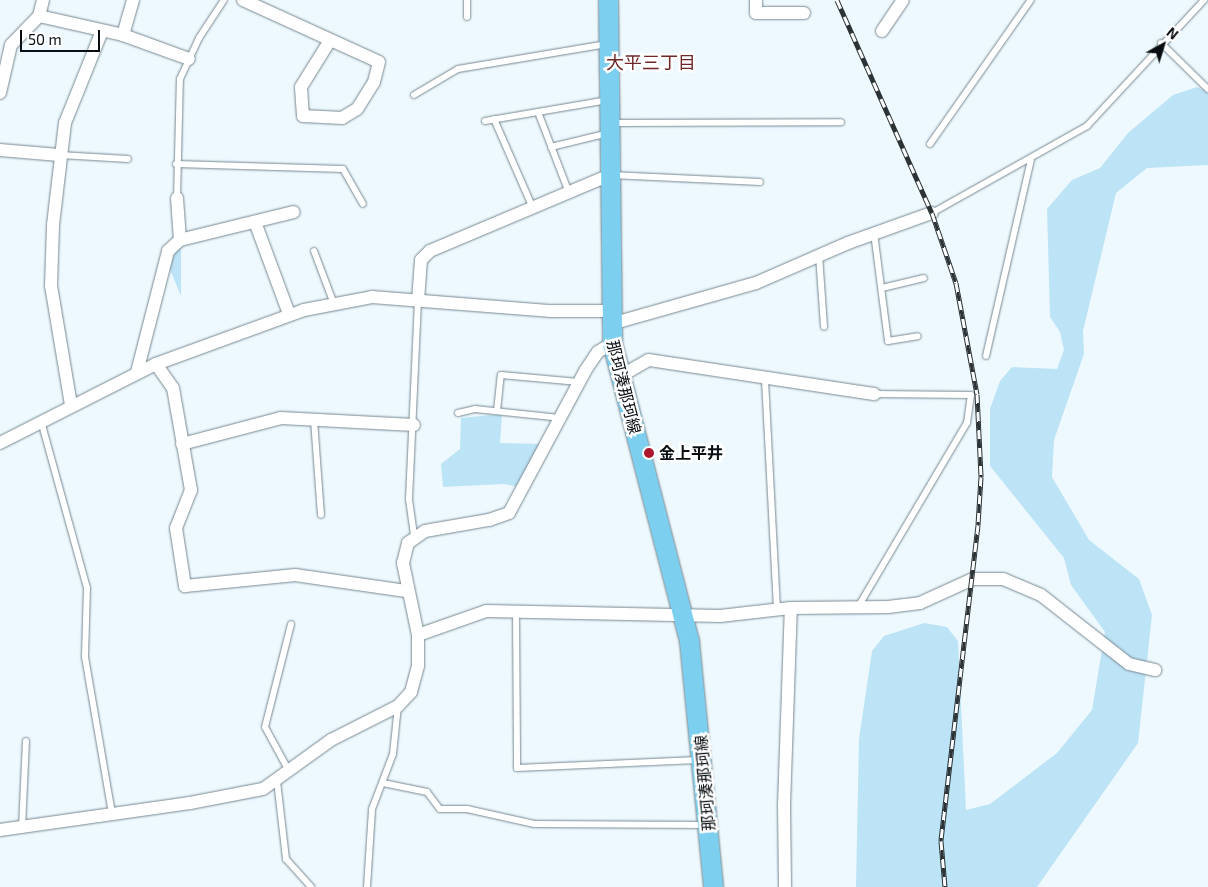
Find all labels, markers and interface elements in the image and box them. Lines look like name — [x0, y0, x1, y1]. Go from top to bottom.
scale bar — [22, 20, 102, 52]
north arrow — [1138, 20, 1188, 70]
text: N — [1163, 23, 1182, 43]
text: 50 m — [28, 30, 62, 48]
district label: 大平三丁目 — [606, 51, 696, 73]
street label: 那珂湊那珂線 — [603, 338, 645, 436]
place label: 金上平井 — [659, 443, 723, 463]
marker: 金上平井 — [643, 447, 655, 459]
street label: 那珂湊那珂線 — [691, 734, 719, 832]

